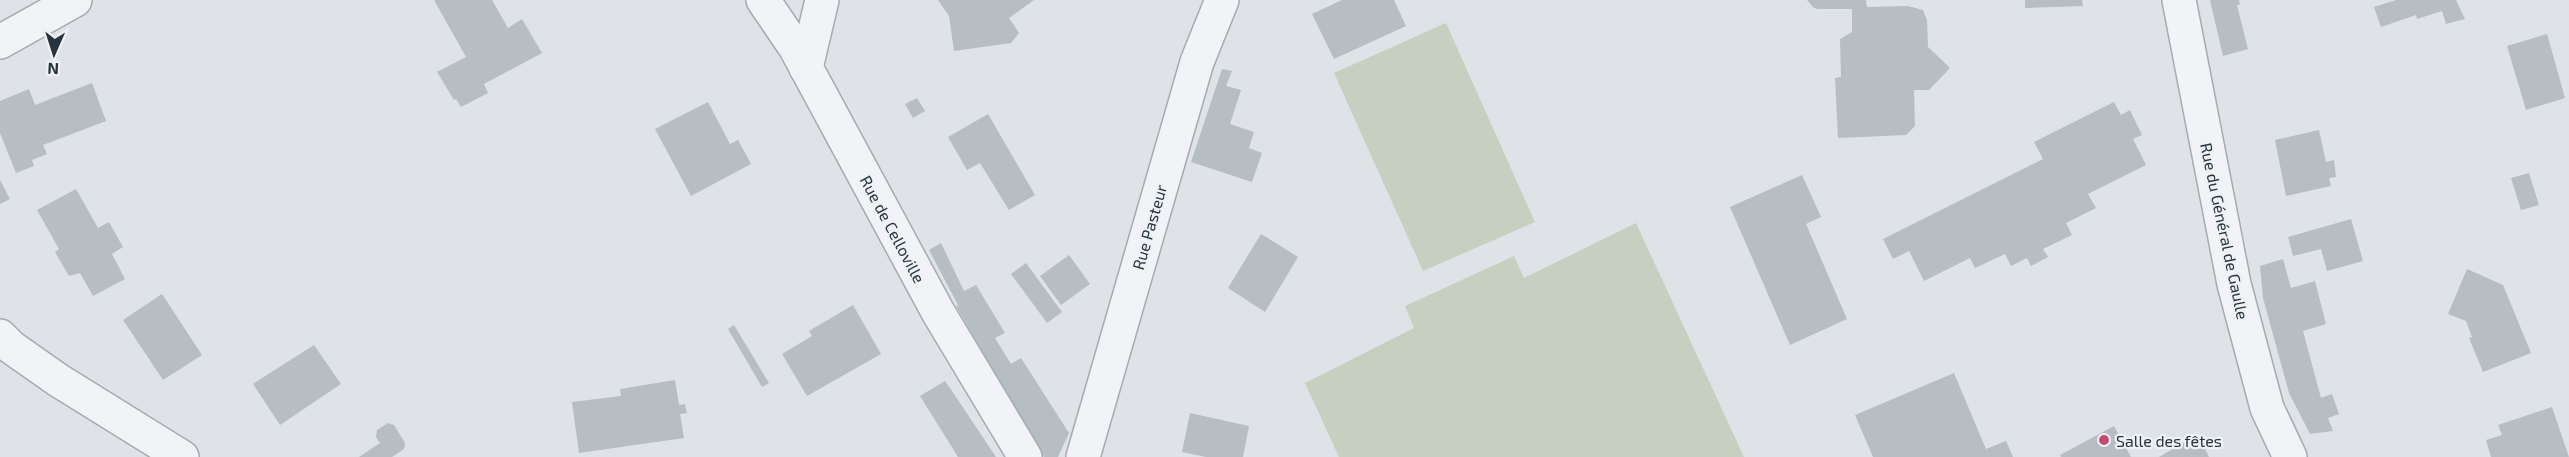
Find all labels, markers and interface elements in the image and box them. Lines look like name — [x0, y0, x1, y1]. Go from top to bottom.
north arrow — [24, 24, 84, 84]
text: N — [47, 60, 59, 79]
street label: Rue du Général de Gaulle — [2197, 141, 2253, 321]
street label: Rue de Celloville — [857, 172, 929, 286]
street label: Rue Pasteur — [1128, 182, 1170, 272]
place label: Salle des fêtes — [2116, 431, 2222, 450]
marker: Salle des fêtes — [2097, 433, 2111, 447]

